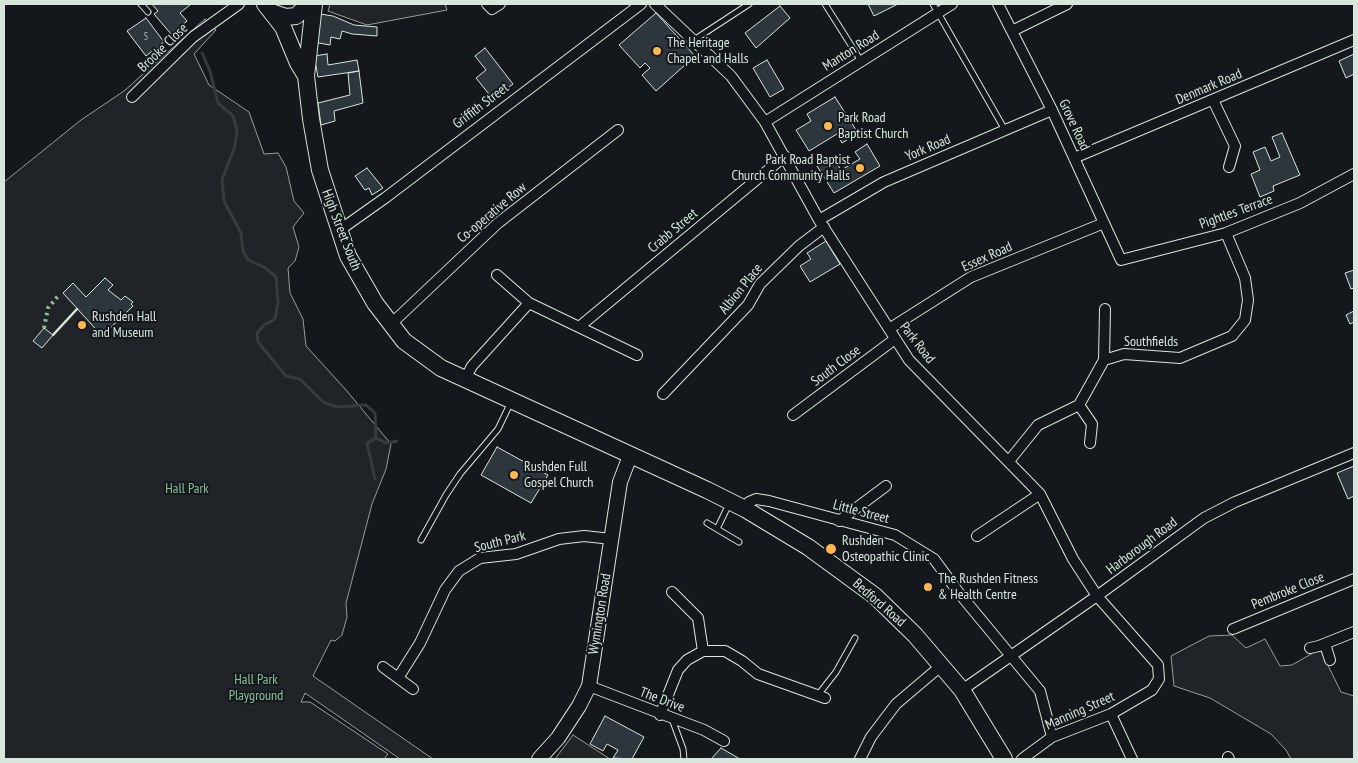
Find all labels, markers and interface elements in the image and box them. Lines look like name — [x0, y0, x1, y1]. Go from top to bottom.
street label: Brooke Close — [135, 20, 191, 76]
street label: Manton Road — [820, 27, 882, 75]
house number: 5 — [144, 30, 148, 44]
place label: The Heritage Chapel and Halls — [667, 35, 748, 68]
marker: The Heritage Chapel and Halls — [651, 45, 663, 57]
street label: Denmark Road — [1173, 66, 1245, 108]
street label: Griffith Street — [450, 80, 512, 132]
street label: Grove Road — [1055, 97, 1093, 153]
place label: Park Road Baptist Church — [838, 110, 908, 142]
marker: Park Road Baptist Church — [822, 120, 834, 132]
street label: York Road — [903, 131, 953, 165]
place label: Park Road Baptist Church Community Halls — [731, 152, 850, 184]
marker: Park Road Baptist Church Community Halls — [854, 162, 866, 174]
street label: Co-operative Row — [454, 179, 530, 247]
street label: High Street South — [318, 187, 364, 273]
street label: Pightles Terrace — [1197, 191, 1275, 233]
street label: Crabb Street — [645, 205, 701, 257]
street label: Essex Road — [959, 238, 1015, 276]
street label: Albion Place — [716, 260, 766, 318]
place label: Rushden Hall and Museum — [92, 309, 156, 342]
marker: Rushden Hall and Museum — [76, 319, 88, 331]
street label: Park Road — [896, 319, 938, 367]
street label: Southfields — [1124, 334, 1178, 350]
street label: South Close — [808, 342, 864, 390]
place label: Rushden Full Gospel Church — [524, 459, 593, 492]
marker: Rushden Full Gospel Church — [508, 469, 520, 481]
park label: Hall Park — [165, 481, 209, 497]
street label: Little Street — [831, 496, 891, 528]
street label: Harborough Road — [1103, 514, 1181, 578]
street label: South Park — [473, 528, 527, 556]
place label: Rushden Osteopathic Clinic — [842, 533, 929, 566]
marker: Rushden Osteopathic Clinic — [824, 542, 838, 556]
street label: Pembroke Close — [1249, 569, 1327, 613]
place label: The Rushden Fitness & Health Centre — [938, 571, 1038, 604]
street label: Wymington Road — [585, 572, 615, 656]
street label: Bedford Road — [849, 575, 909, 631]
marker: The Rushden Fitness & Health Centre — [922, 581, 934, 593]
park label: Hall Park Playground — [229, 672, 283, 704]
street label: The Drive — [637, 684, 687, 716]
street label: Manning Street — [1043, 688, 1117, 734]

